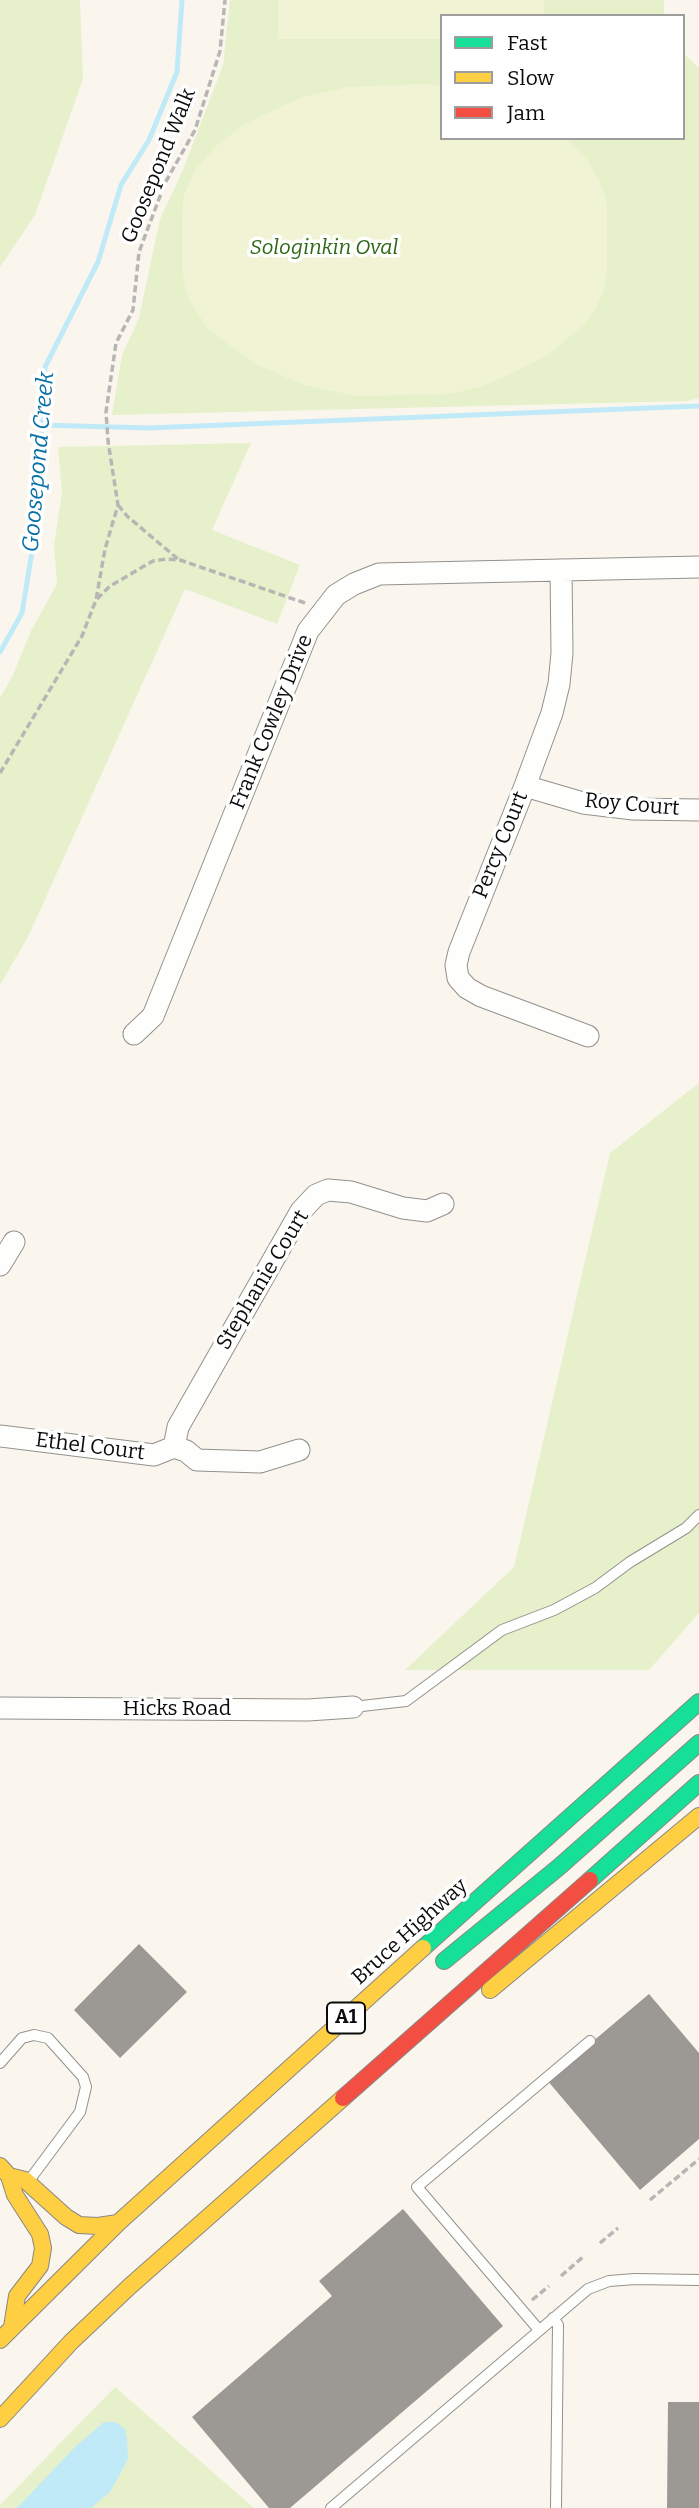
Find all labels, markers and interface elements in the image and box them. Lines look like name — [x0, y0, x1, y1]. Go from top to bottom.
legend — [440, 14, 685, 140]
text: Fast — [507, 30, 547, 56]
text: Slow — [507, 65, 554, 91]
street label: Goosepond Walk — [116, 85, 202, 247]
text: Jam — [507, 100, 545, 126]
park label: Sologinkin Oval — [250, 235, 398, 261]
water label: Goosepond Creek — [17, 370, 61, 554]
street label: Frank Cowley Drive — [225, 631, 319, 813]
street label: Percy Court — [468, 788, 534, 902]
street label: Roy Court — [583, 788, 681, 822]
street label: Stephanie Court — [211, 1206, 315, 1354]
street label: Ethel Court — [34, 1428, 146, 1466]
street label: Hicks Road — [123, 1696, 231, 1722]
street label: Bruce Highway — [347, 1874, 473, 1990]
road number: A1 — [327, 2002, 365, 2034]

